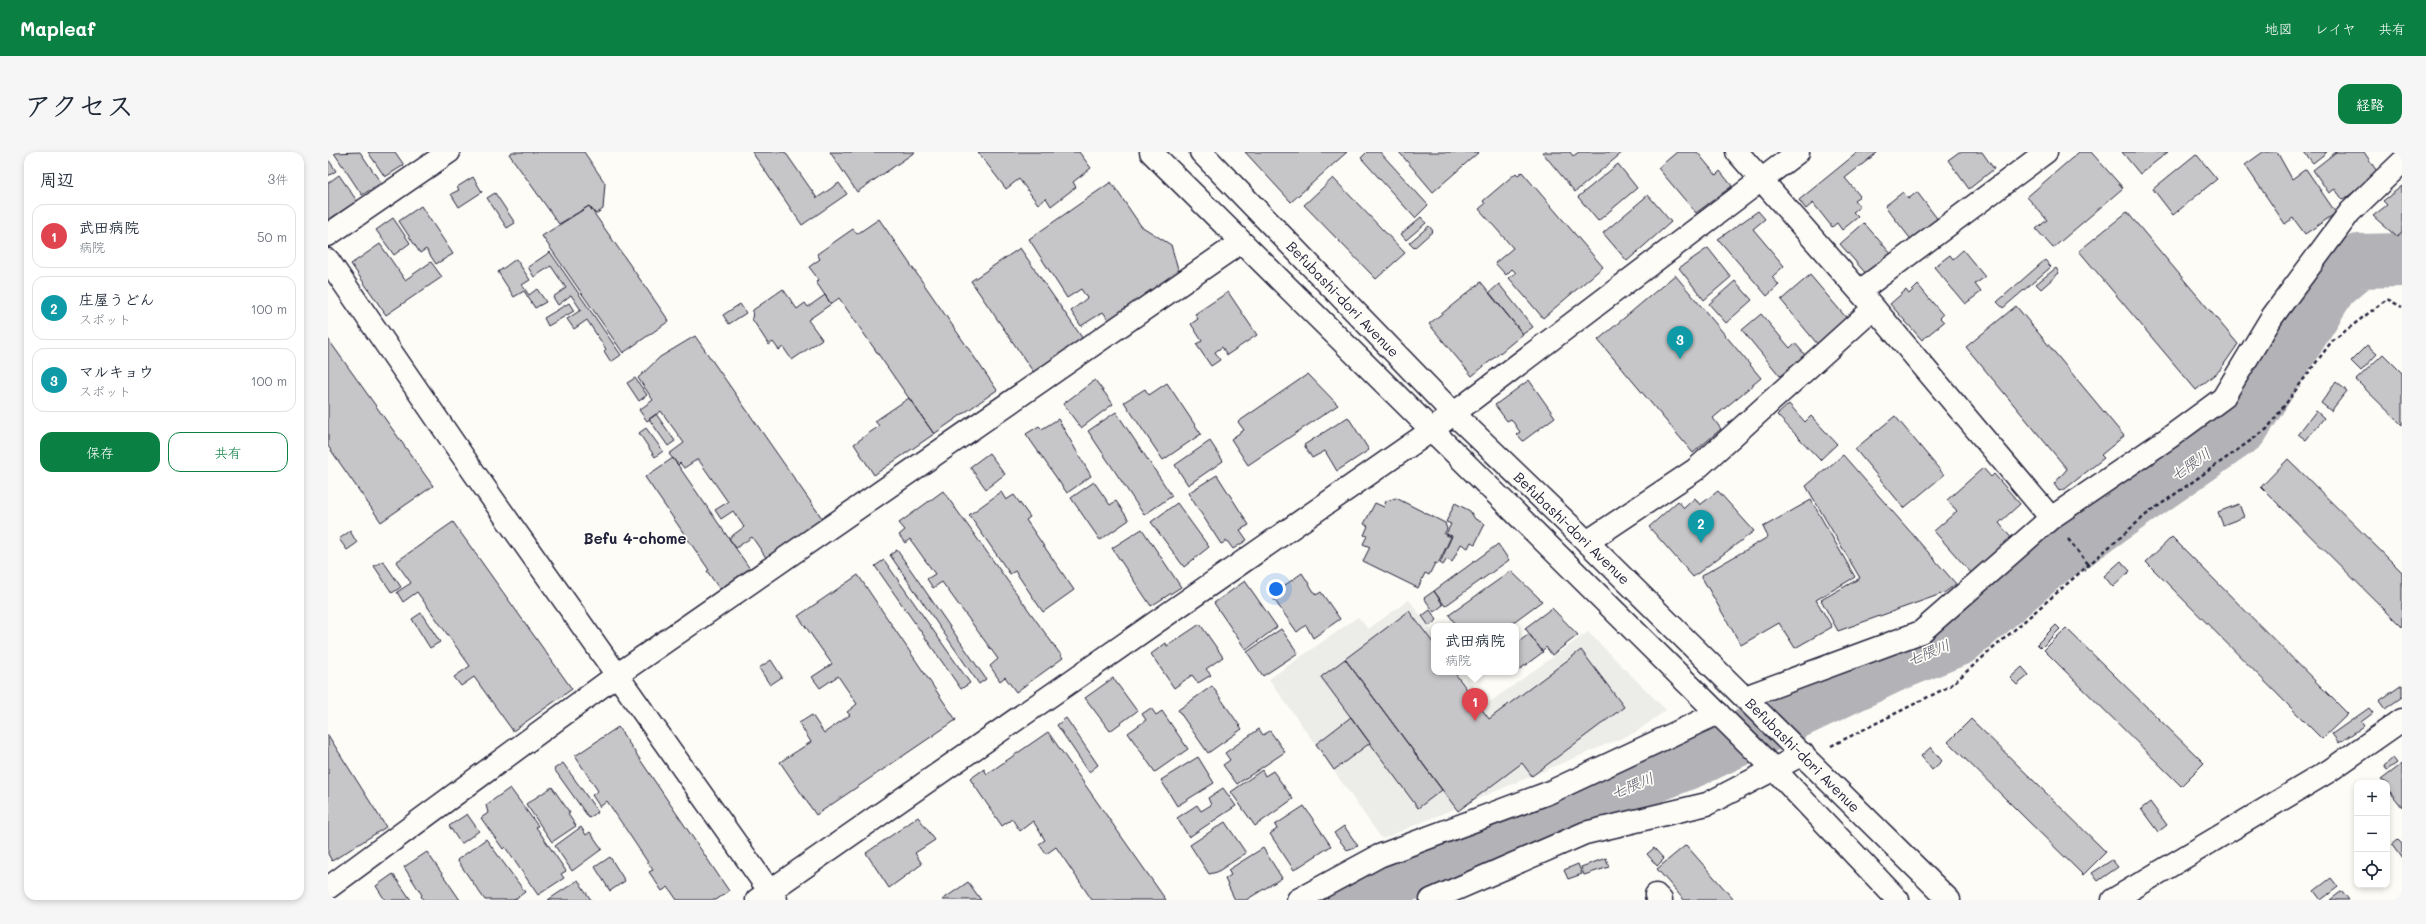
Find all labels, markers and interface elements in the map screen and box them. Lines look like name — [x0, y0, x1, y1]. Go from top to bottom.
text: Mapleaf — [20, 16, 95, 41]
text: 地図 — [2265, 19, 2293, 38]
text: レイヤ — [2315, 19, 2356, 38]
text: 共有 — [2378, 19, 2406, 38]
button: 経路 — [2338, 84, 2402, 124]
text: アクセス — [24, 87, 134, 123]
text: 周辺 — [40, 168, 74, 190]
text: 3件 — [267, 170, 288, 187]
text: 武田病院 — [79, 217, 139, 237]
text: 1 — [51, 228, 57, 245]
text: 50 m — [257, 228, 287, 245]
street label: Befubashi-dori Avenue — [1283, 237, 1403, 361]
text: 病院 — [79, 238, 105, 255]
text: 庄屋うどん — [79, 289, 155, 309]
text: 2 — [50, 300, 58, 317]
text: 100 m — [251, 300, 287, 317]
text: スポット — [79, 310, 131, 327]
pin: 3 — [1667, 326, 1693, 359]
text: マルキョウ — [79, 361, 154, 381]
text: 3 — [50, 372, 58, 389]
text: 100 m — [251, 372, 287, 389]
text: スポット — [79, 382, 131, 399]
button: 保存 — [40, 432, 160, 472]
button: 共有 — [168, 432, 288, 472]
water label: 七隈川 — [2166, 443, 2214, 485]
street label: Befubashi-dori Avenue — [1510, 468, 1634, 588]
pin: 2 — [1688, 510, 1714, 543]
district label: Befu 4-chome — [584, 528, 687, 548]
your location — [1266, 579, 1286, 599]
popup — [1431, 623, 1519, 675]
text: 武田病院 — [1445, 630, 1505, 650]
water label: 七隈川 — [1903, 634, 1953, 670]
text: 病院 — [1445, 651, 1471, 668]
pin: 1 — [1462, 688, 1488, 721]
street label: Befubashi-dori Avenue — [1742, 694, 1864, 816]
water label: 七隈川 — [1607, 767, 1657, 803]
map controls — [2354, 780, 2390, 888]
button: + — [2354, 780, 2390, 816]
button: − — [2354, 816, 2390, 852]
button: locate — [2354, 852, 2390, 888]

